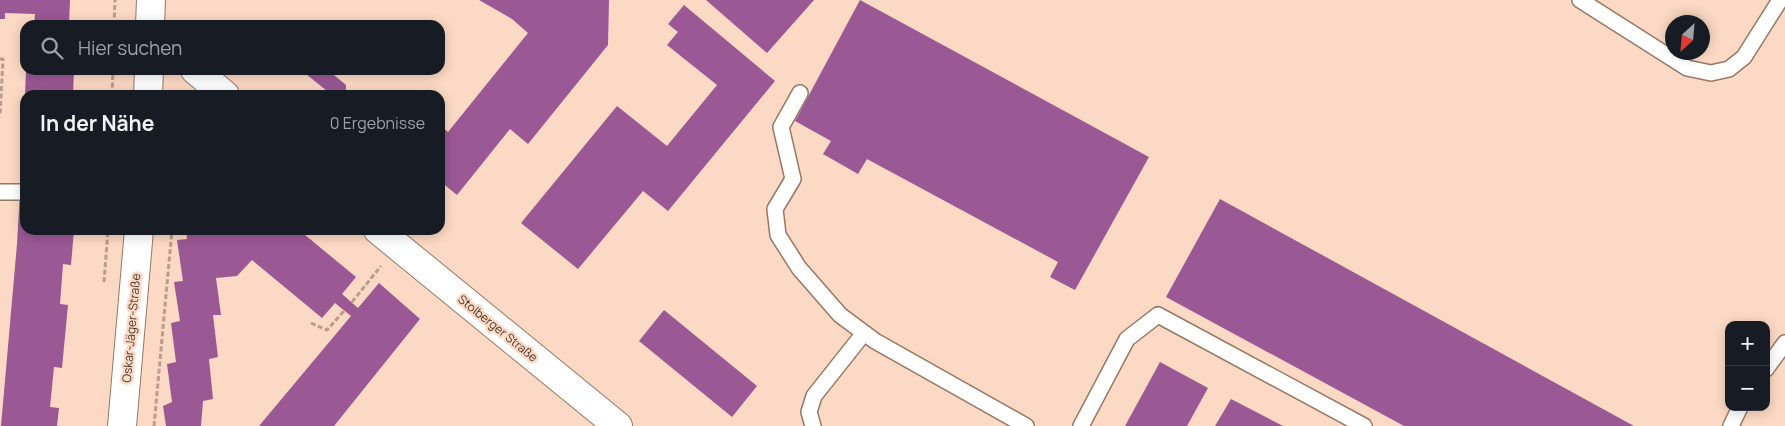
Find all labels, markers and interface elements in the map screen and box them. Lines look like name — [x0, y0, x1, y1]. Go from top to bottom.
north arrow — [1665, 15, 1710, 60]
search box — [20, 20, 445, 75]
icon: search — [38, 34, 66, 62]
text: Hier suchen — [78, 35, 182, 61]
text: In der Nähe — [40, 109, 154, 137]
text: 0 Ergebnisse — [330, 112, 425, 134]
street label: Oskar-Jäger-Straße — [118, 273, 144, 383]
street label: Stolberger Straße — [455, 291, 541, 365]
map controls — [1725, 321, 1770, 411]
button: + — [1725, 321, 1770, 366]
button: − — [1725, 366, 1770, 411]

